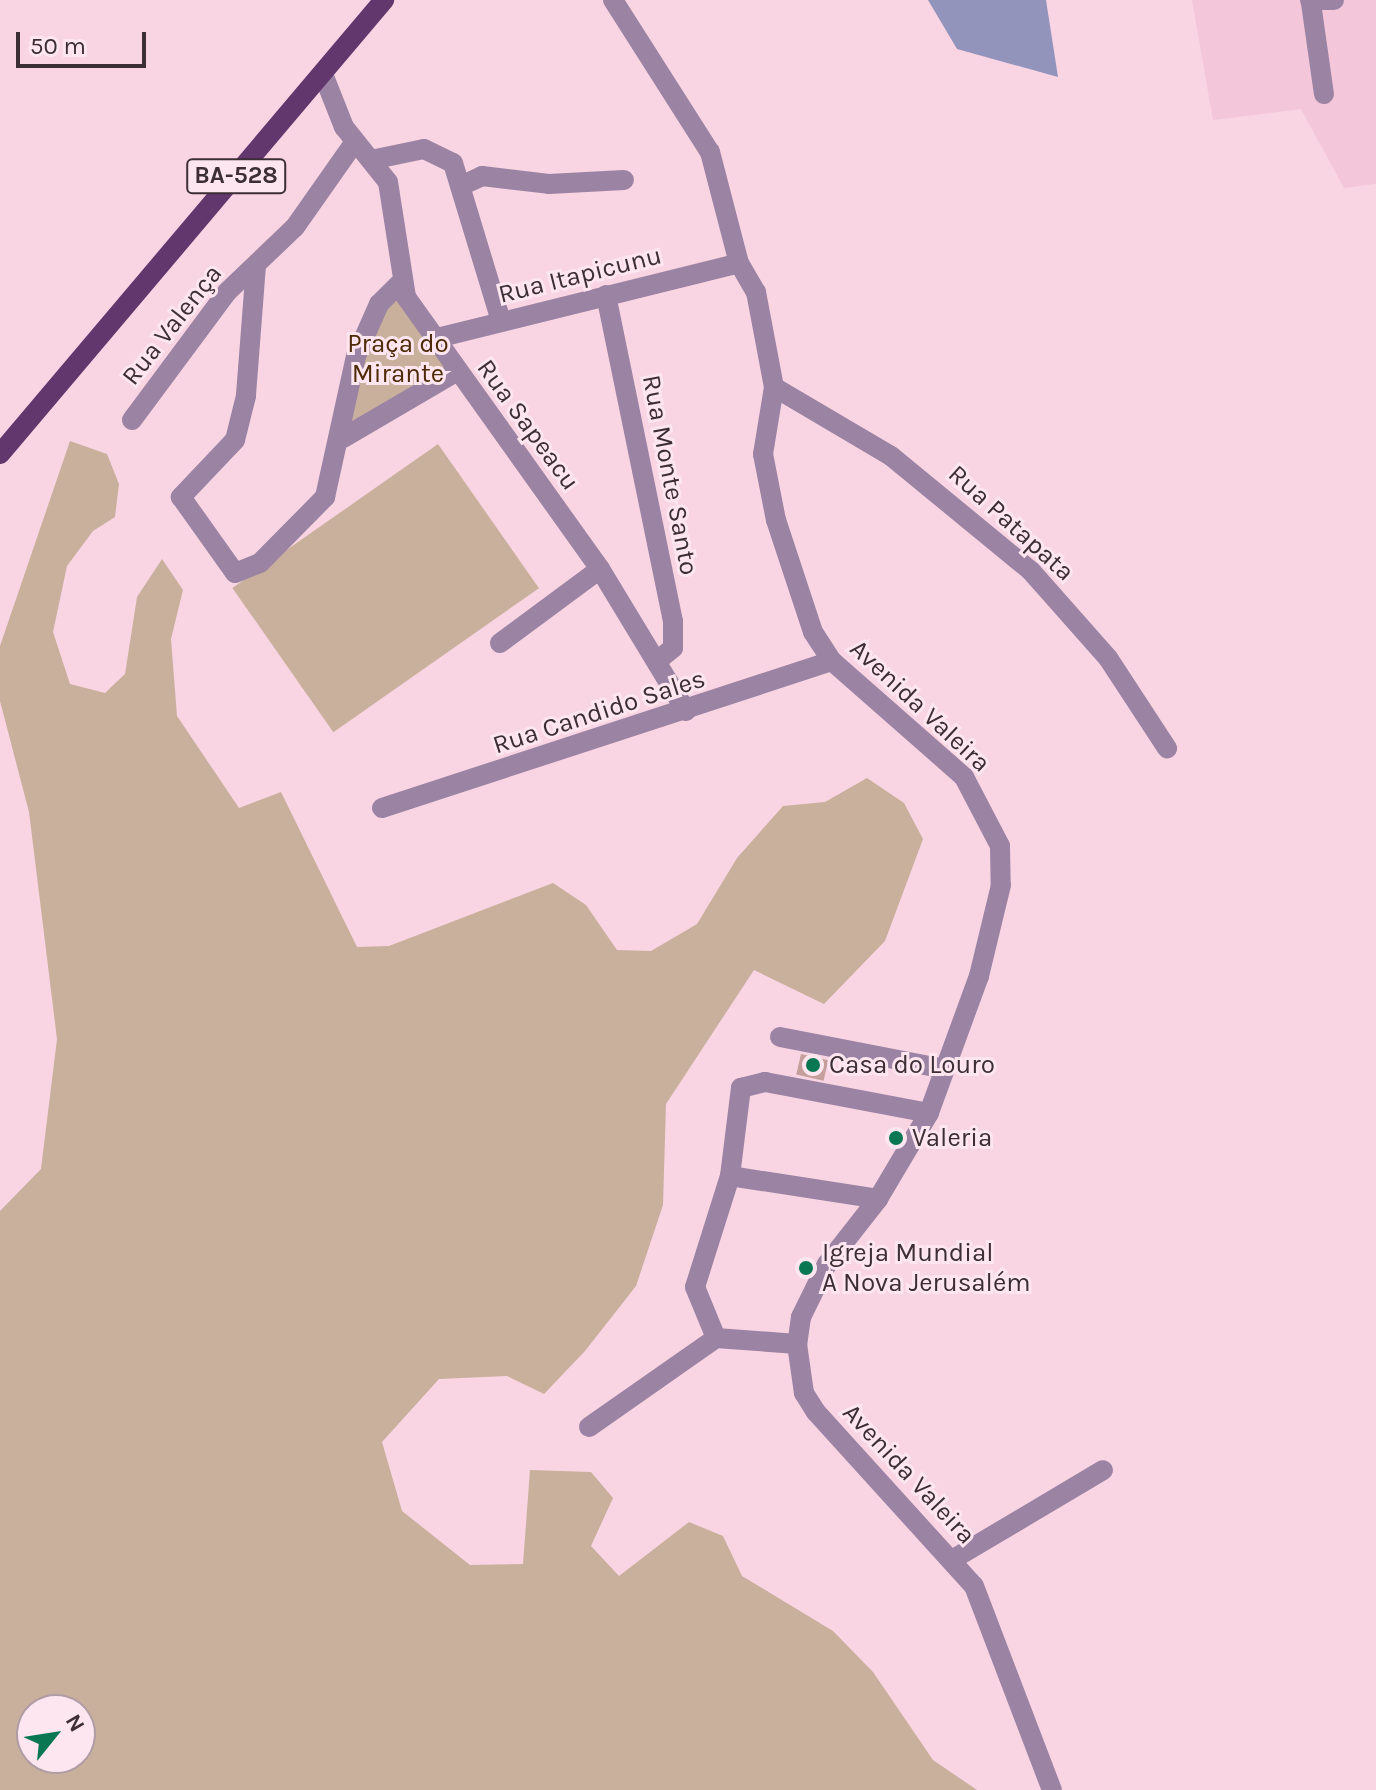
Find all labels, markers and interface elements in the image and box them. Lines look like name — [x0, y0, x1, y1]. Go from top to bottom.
scale bar — [20, 16, 150, 66]
text: 50 m — [30, 32, 86, 60]
road number: BA-528 — [186, 156, 286, 196]
street label: Rua Itapicunu — [495, 240, 665, 310]
street label: Rua Valença — [115, 259, 229, 391]
park label: Praça do Mirante — [347, 328, 449, 390]
street label: Rua Sapeacu — [470, 353, 586, 497]
street label: Rua Monte Santo — [635, 372, 705, 578]
street label: Rua Patapata — [942, 458, 1080, 588]
street label: Avenida Valeira — [843, 633, 997, 779]
street label: Rua Candido Sales — [489, 663, 709, 761]
place label: Casa do Louro — [829, 1049, 995, 1081]
marker: Casa do Louro — [804, 1056, 822, 1074]
place label: Valeria — [912, 1122, 992, 1154]
marker: Valeria — [887, 1129, 905, 1147]
place label: Igreja Mundial A Nova Jerusalém — [822, 1237, 1031, 1298]
marker: Igreja Mundial A Nova Jerusalém — [797, 1259, 815, 1277]
street label: Avenida Valeira — [836, 1397, 982, 1551]
north arrow — [16, 1694, 96, 1774]
text: N — [60, 1710, 90, 1736]

